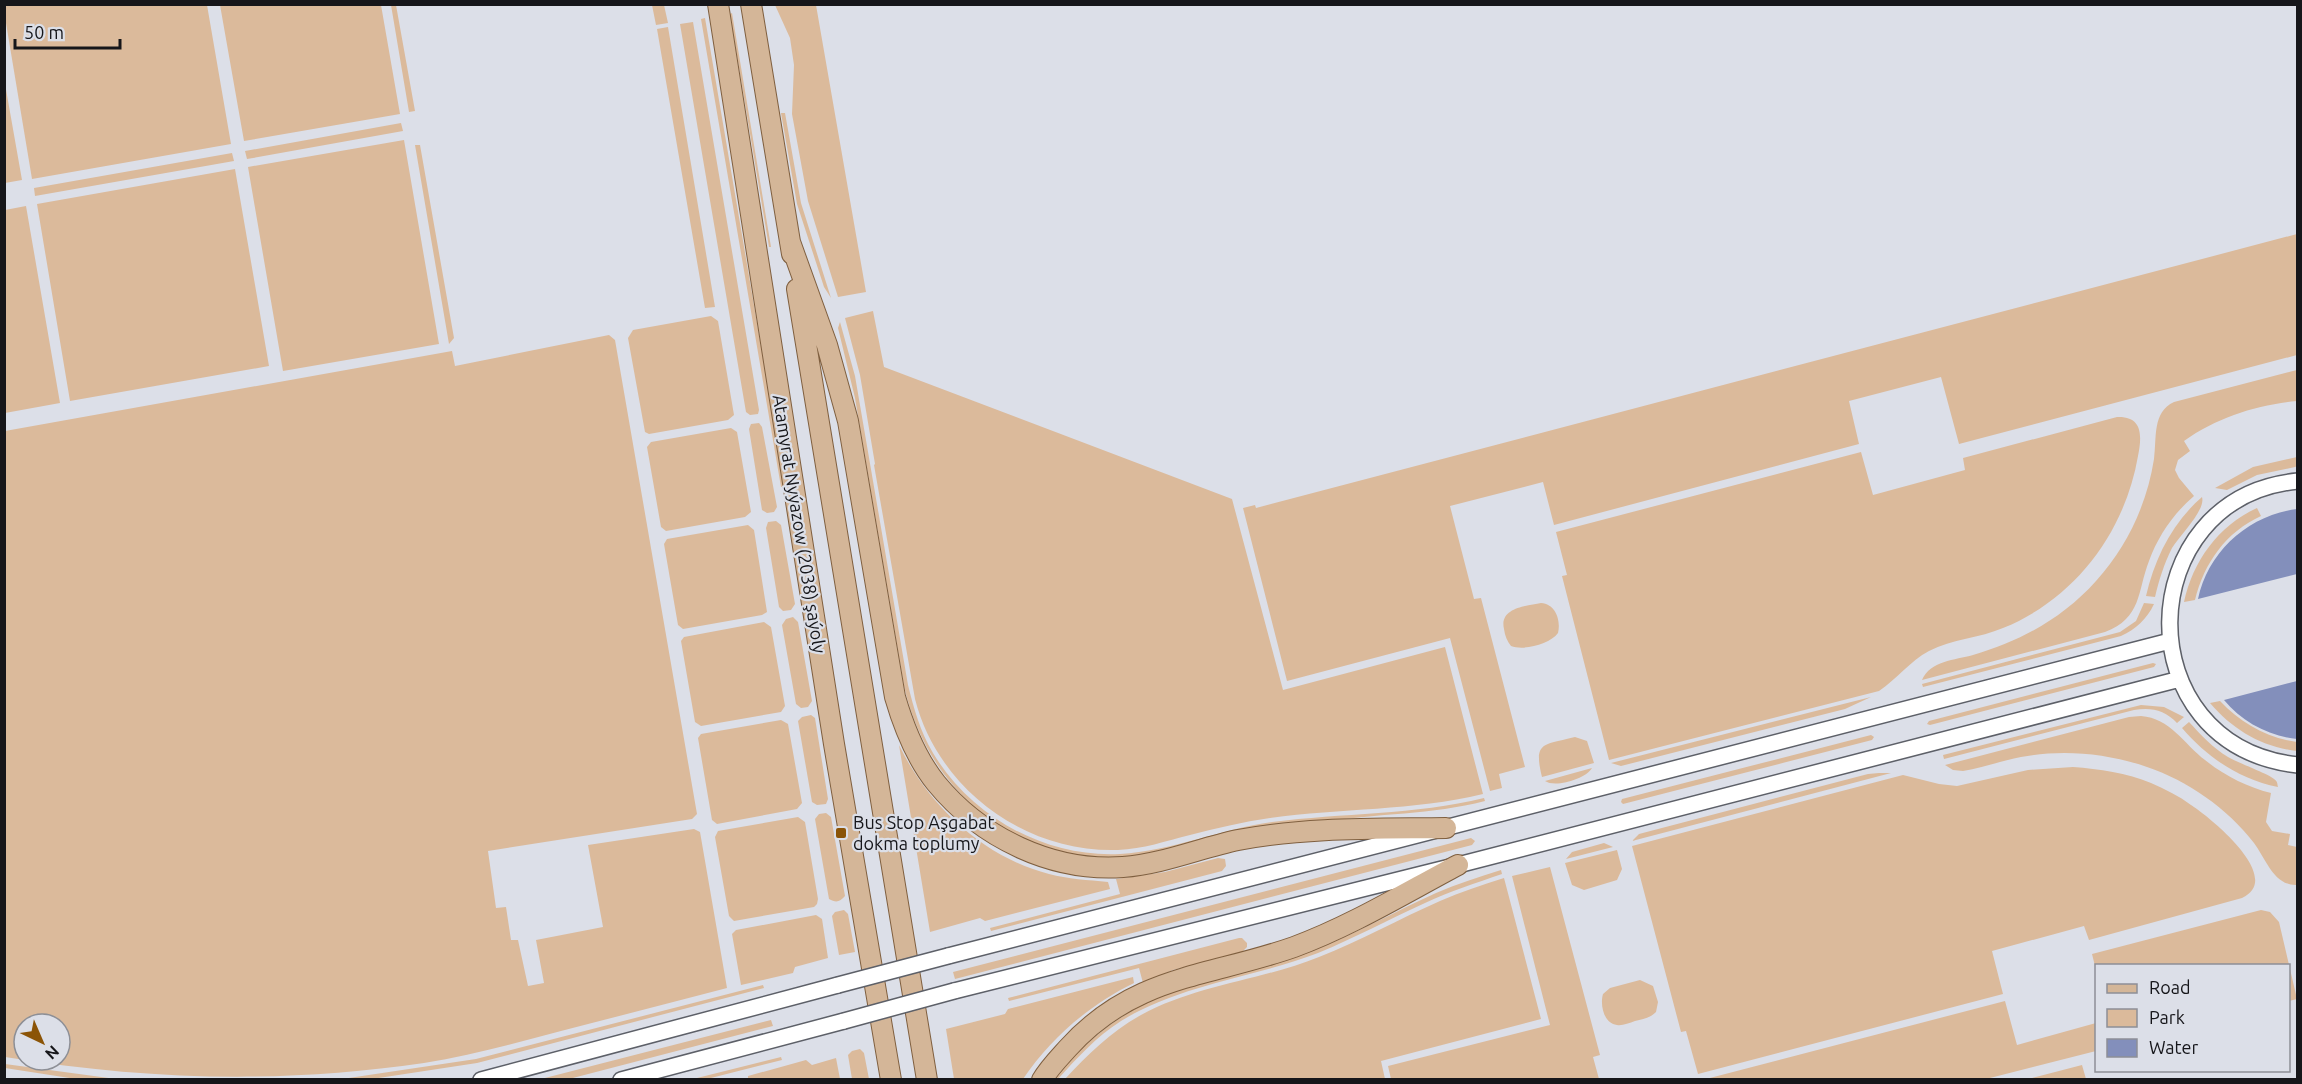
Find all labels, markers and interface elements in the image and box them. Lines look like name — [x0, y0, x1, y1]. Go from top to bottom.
scale bar — [15, 12, 120, 50]
text: 50 m — [24, 22, 64, 42]
street label: Atamyrat Nyýazow (2038) şaýoly — [769, 393, 830, 655]
place label: Bus Stop Aşgabat dokma toplumy — [853, 812, 995, 853]
marker: Bus Stop Aşgabat dokma toplumy — [834, 826, 848, 840]
legend — [2095, 964, 2290, 1072]
text: Road — [2149, 977, 2191, 997]
text: Park — [2149, 1007, 2185, 1027]
north arrow — [12, 1012, 72, 1072]
text: Water — [2149, 1037, 2199, 1057]
text: N — [42, 1042, 63, 1063]

